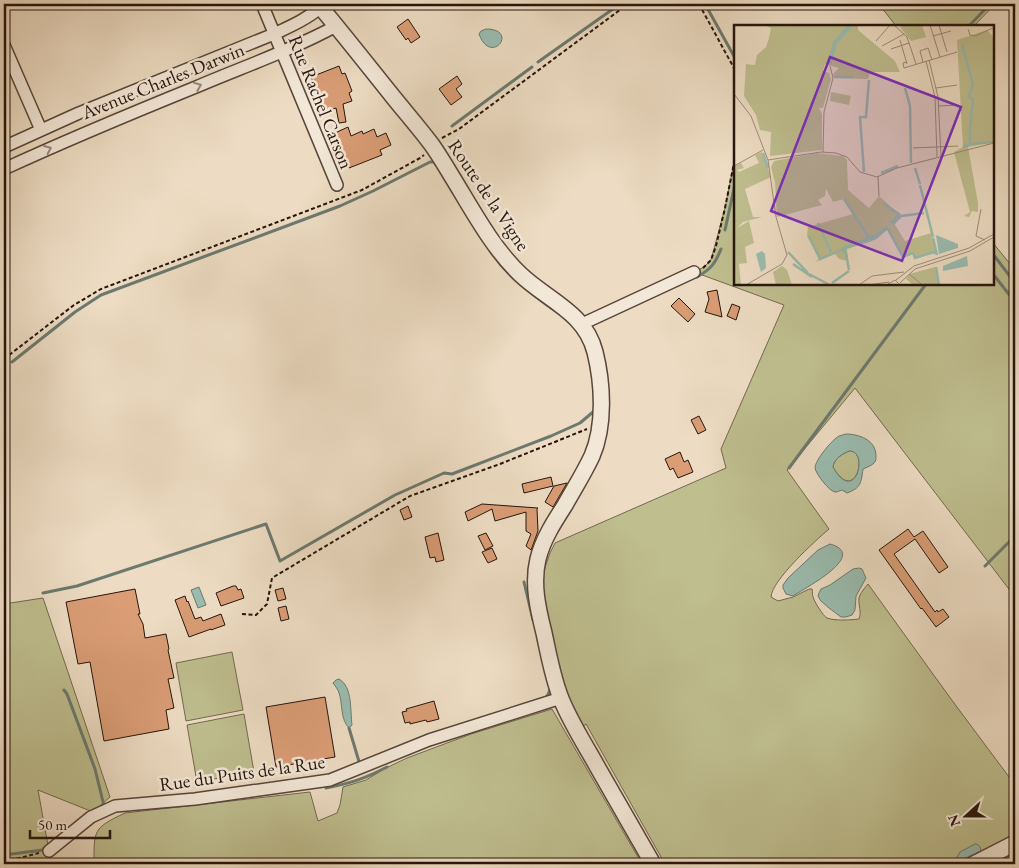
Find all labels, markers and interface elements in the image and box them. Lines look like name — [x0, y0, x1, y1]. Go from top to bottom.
inset map — [734, 25, 994, 285]
street label: Rue Rachel Carson — [283, 31, 359, 173]
street label: Avenue Charles Darwin — [77, 37, 248, 125]
one-way arrow — [193, 82, 202, 92]
street label: Route de la Vigne — [442, 134, 536, 256]
one-way arrow — [43, 144, 52, 155]
street label: Rue du Puits de la Rue — [158, 749, 326, 797]
north arrow — [942, 790, 992, 840]
scale bar — [30, 808, 110, 840]
text: N — [943, 812, 964, 829]
text: 50 m — [38, 815, 67, 834]

